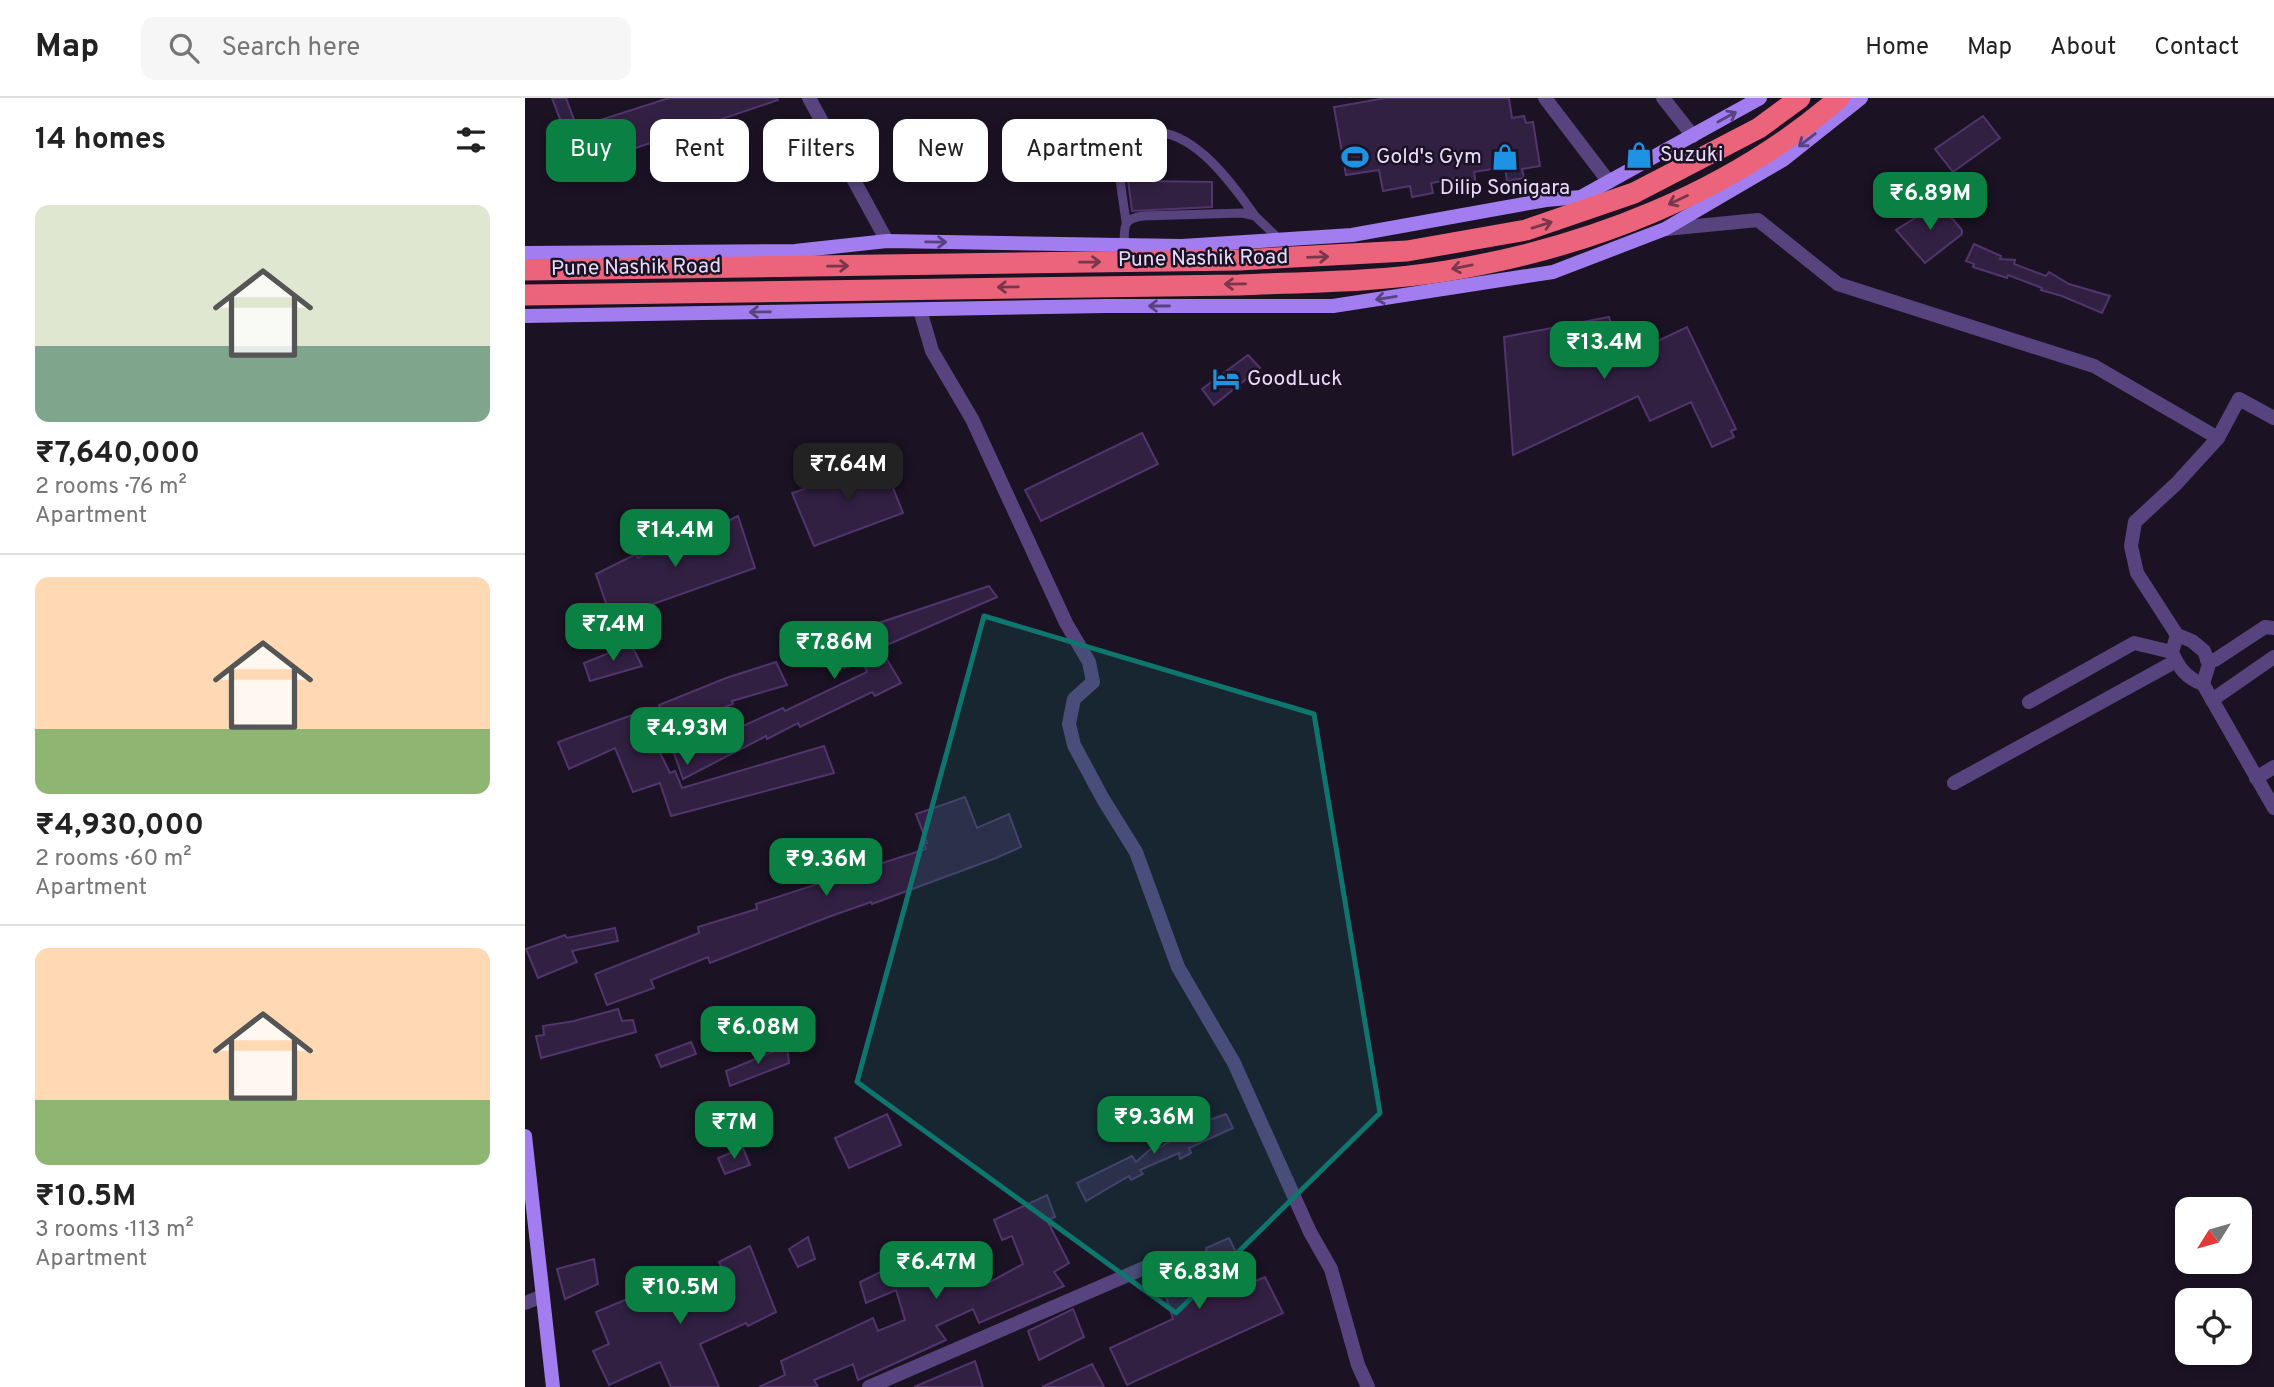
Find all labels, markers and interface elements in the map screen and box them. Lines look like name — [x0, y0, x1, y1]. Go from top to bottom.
search box — [141, 17, 631, 80]
text: Map — [35, 27, 99, 69]
icon: search — [165, 29, 203, 67]
text: Search here — [221, 32, 360, 65]
text: Home — [1865, 33, 1929, 63]
text: Map — [1967, 33, 2012, 63]
text: About — [2050, 33, 2116, 63]
text: Contact — [2154, 33, 2239, 63]
one-way arrow — [1716, 110, 1737, 123]
chip: Buy — [546, 119, 636, 182]
chip: Rent — [650, 119, 749, 182]
chip: Filters — [763, 119, 879, 182]
chip: New — [893, 119, 988, 182]
chip: Apartment — [1002, 119, 1167, 182]
icon: filters — [452, 121, 490, 159]
text: 14 homes — [35, 122, 166, 159]
one-way arrow — [1799, 133, 1817, 148]
shop icon: Suzuki — [1624, 140, 1654, 170]
sports icon: Gold's Gym — [1340, 142, 1370, 172]
shop icon: Dilip Sonigara — [1490, 142, 1520, 172]
place label: Suzuki — [1660, 142, 1723, 169]
place label: Gold's Gym — [1376, 144, 1482, 171]
pin: ₹6.89M — [1873, 172, 1987, 232]
place label: Dilip Sonigara — [1440, 175, 1570, 202]
text: ₹6.89M — [1889, 180, 1971, 209]
one-way arrow — [1668, 194, 1689, 207]
one-way arrow — [1531, 218, 1553, 231]
one-way arrow — [924, 235, 947, 248]
street label: Pune Nashik Road — [1118, 244, 1288, 274]
icon: home — [200, 250, 326, 376]
one-way arrow — [1306, 250, 1329, 263]
street label: Pune Nashik Road — [551, 253, 721, 283]
one-way arrow — [1078, 255, 1101, 269]
one-way arrow — [826, 259, 849, 272]
one-way arrow — [1451, 261, 1474, 275]
one-way arrow — [1224, 278, 1247, 291]
one-way arrow — [997, 280, 1020, 294]
one-way arrow — [1375, 292, 1398, 305]
one-way arrow — [1148, 299, 1171, 313]
one-way arrow — [749, 306, 772, 319]
pin: ₹13.4M — [1547, 322, 1661, 381]
text: ₹13.4M — [1566, 329, 1642, 358]
hotel icon: GoodLuck — [1211, 364, 1241, 394]
place label: GoodLuck — [1247, 366, 1342, 393]
text: ₹7,640,000 — [35, 436, 200, 473]
pin: ₹7.64M — [791, 444, 905, 503]
text: ₹7.64M — [809, 451, 887, 480]
text: 2 rooms · 76 m² — [35, 473, 187, 502]
text: Apartment — [35, 502, 147, 531]
pin: ₹14.4M — [618, 510, 732, 569]
text: ₹14.4M — [636, 517, 714, 546]
pin: ₹7.4M — [564, 603, 662, 663]
text: ₹7.4M — [581, 611, 645, 640]
icon: home — [200, 622, 326, 748]
pin: ₹7.86M — [777, 622, 891, 681]
text: ₹7.86M — [795, 629, 873, 658]
pin: ₹4.93M — [630, 708, 744, 767]
text: ₹4.93M — [646, 715, 728, 744]
text: ₹4,930,000 — [35, 808, 204, 845]
pin: ₹9.36M — [769, 838, 883, 898]
text: 2 rooms · 60 m² — [35, 845, 192, 874]
text: ₹9.36M — [785, 846, 867, 875]
text: Apartment — [35, 874, 147, 903]
icon: home — [200, 993, 326, 1119]
pin: ₹6.08M — [701, 1006, 815, 1066]
text: ₹6.08M — [717, 1014, 799, 1043]
pin: ₹9.36M — [1097, 1096, 1211, 1156]
pin: ₹7M — [700, 1102, 768, 1161]
text: ₹9.36M — [1113, 1104, 1195, 1133]
text: ₹7M — [711, 1109, 757, 1138]
text: ₹10.5M — [35, 1179, 136, 1216]
north arrow — [2175, 1197, 2252, 1274]
map controls — [2175, 1197, 2252, 1365]
text: 3 rooms · 113 m² — [35, 1216, 194, 1245]
pin: ₹6.47M — [879, 1242, 993, 1301]
text: Apartment — [35, 1245, 147, 1274]
text: ₹6.47M — [896, 1249, 976, 1278]
pin: ₹6.83M — [1142, 1252, 1256, 1311]
text: ₹6.83M — [1158, 1259, 1240, 1288]
pin: ₹10.5M — [623, 1266, 737, 1326]
text: ₹10.5M — [641, 1274, 719, 1303]
button: locate — [2175, 1288, 2252, 1365]

